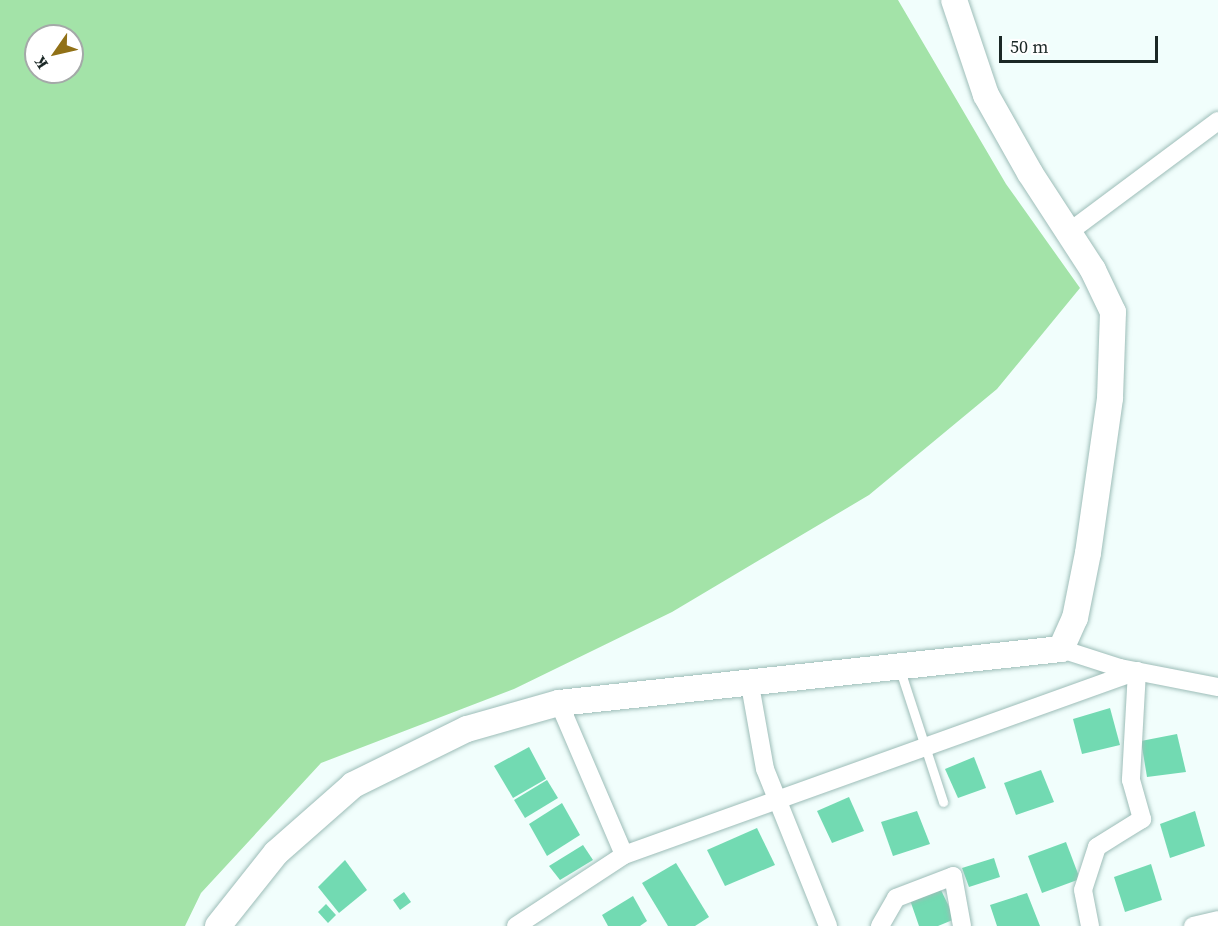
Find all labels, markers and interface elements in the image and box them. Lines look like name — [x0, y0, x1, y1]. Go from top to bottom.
north arrow — [24, 24, 84, 84]
scale bar — [1002, 24, 1161, 62]
text: 50 m — [1010, 34, 1048, 59]
text: K — [29, 52, 53, 74]

